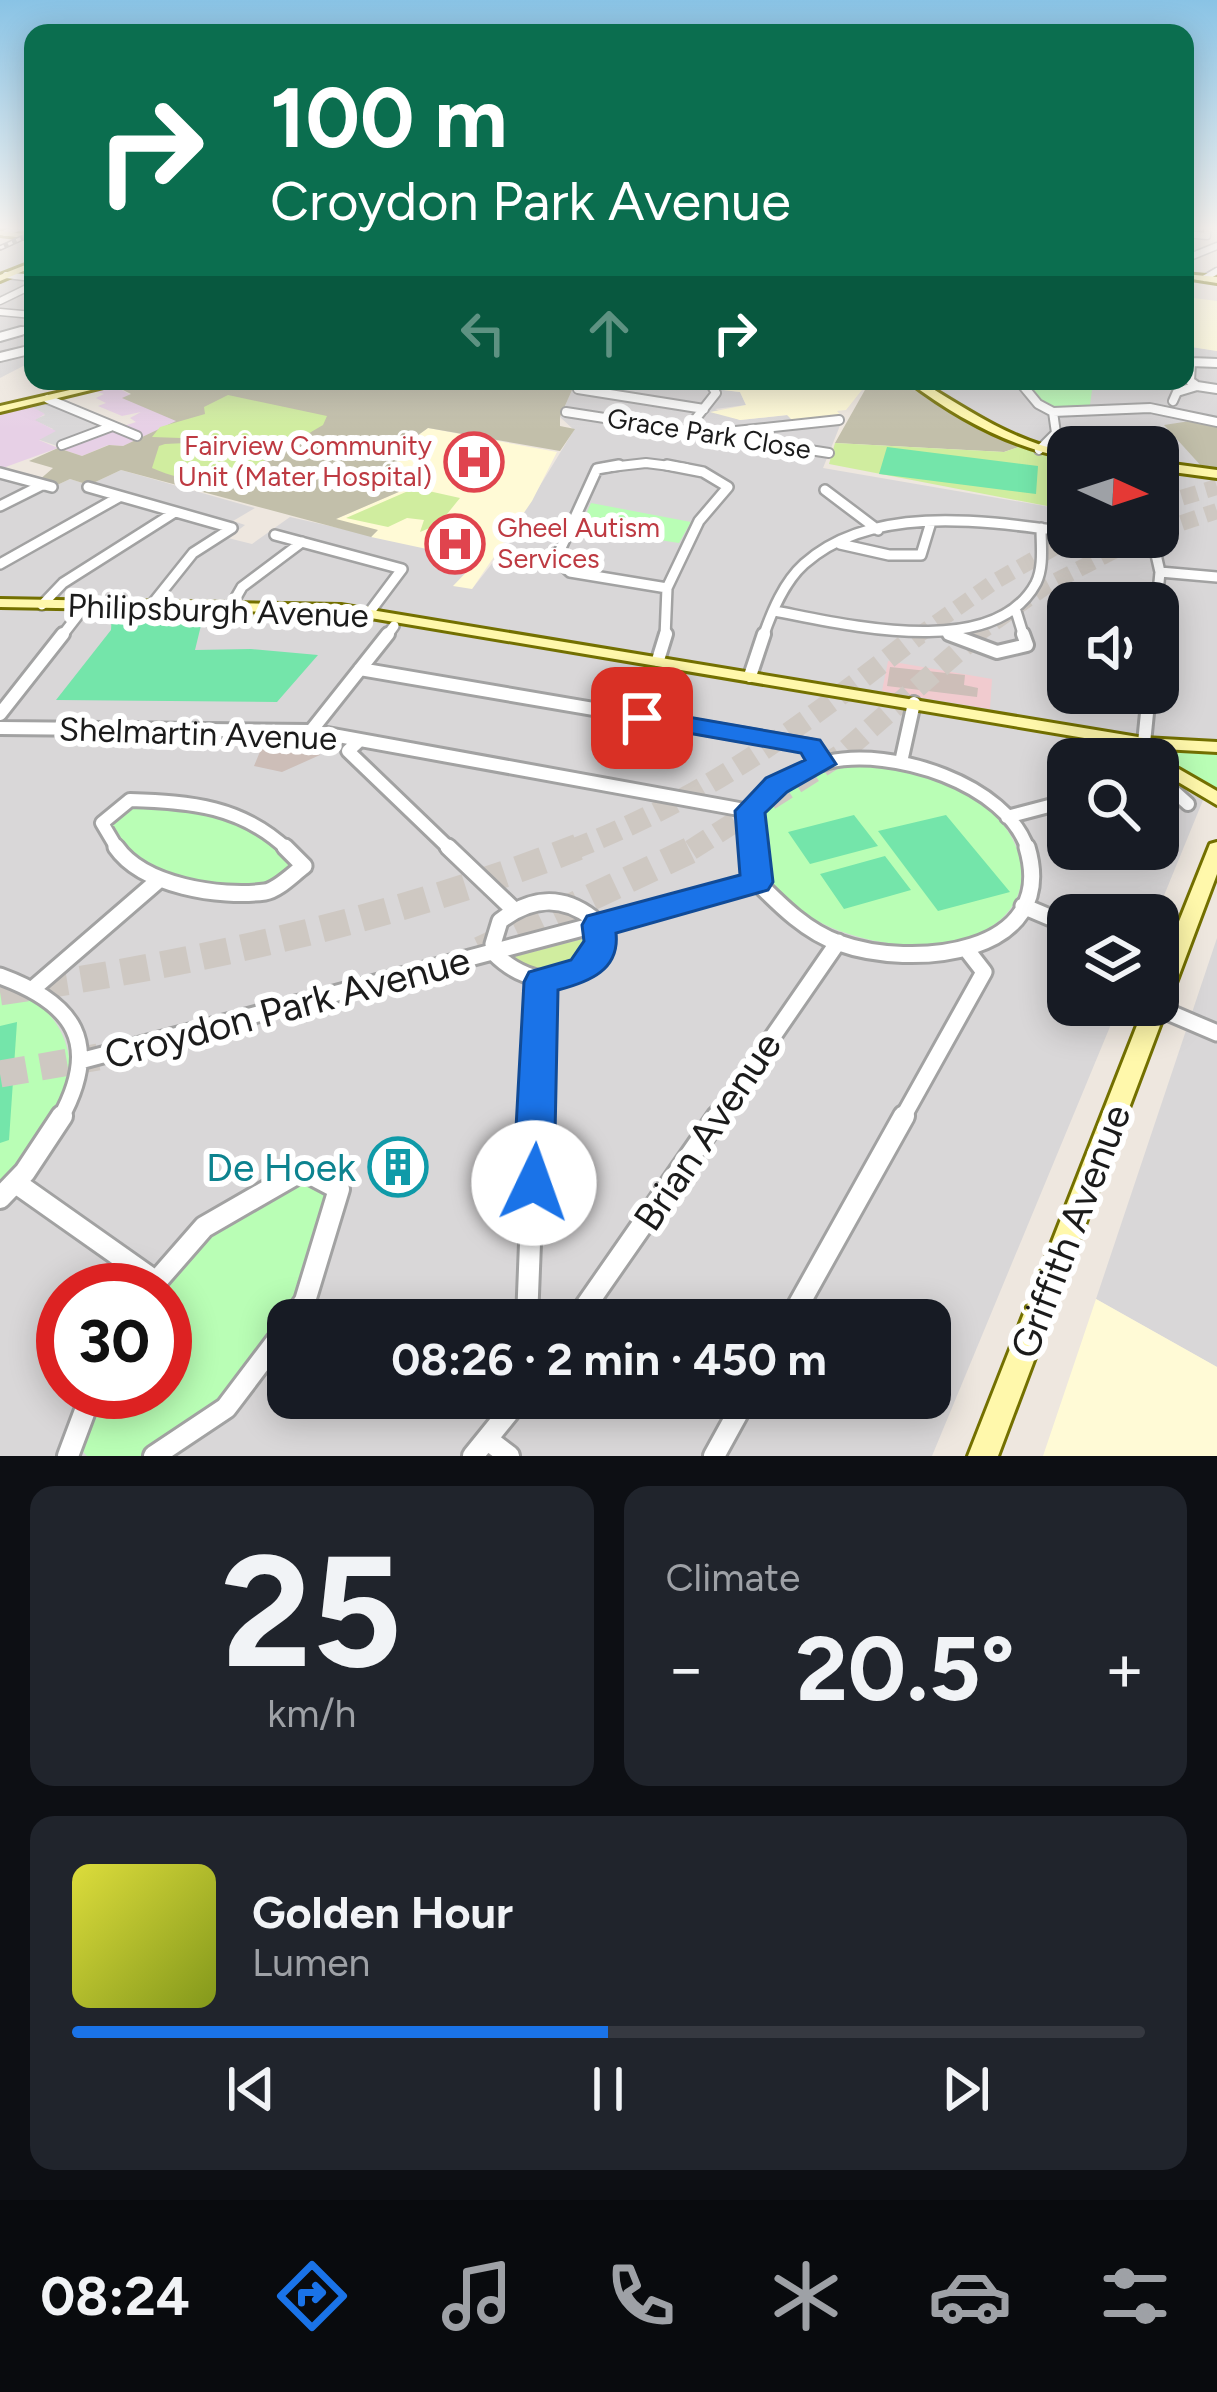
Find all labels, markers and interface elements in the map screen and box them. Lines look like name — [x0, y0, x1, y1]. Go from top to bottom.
text: 100 m — [270, 67, 508, 168]
icon: right — [72, 72, 228, 228]
text: Croydon Park Avenue — [270, 169, 791, 234]
icon: left — [450, 300, 516, 366]
icon: ahead — [576, 300, 642, 366]
icon: right — [702, 300, 768, 366]
street label: Grace Park Close — [605, 401, 813, 466]
north arrow — [1047, 426, 1179, 558]
map controls — [1047, 426, 1179, 1026]
place label: Fairview Community Unit (Mater Hospital) — [178, 429, 432, 493]
hospital icon: Fairview Community Unit (Mater Hospital) — [443, 431, 505, 493]
place label: Gheel Autism Services — [497, 511, 660, 575]
hospital icon: Gheel Autism Services — [424, 513, 486, 575]
button: sound — [1047, 582, 1179, 714]
street label: Philipsburgh Avenue — [67, 586, 369, 635]
pin — [591, 667, 693, 769]
icon: arrive — [609, 685, 675, 751]
street label: Shelmartin Avenue — [58, 709, 338, 758]
button: search — [1047, 738, 1179, 870]
button: layers — [1047, 894, 1179, 1026]
street label: Croydon Park Avenue — [99, 936, 475, 1079]
street label: Brian Avenue — [624, 1023, 791, 1239]
street label: Griffith Avenue — [1001, 1098, 1140, 1365]
position arrow — [471, 1120, 597, 1246]
building icon: De Hoek — [367, 1136, 429, 1198]
place label: De Hoek — [206, 1144, 356, 1191]
speed limit sign: 30 — [36, 1263, 192, 1419]
text: 08:26 · 2 min · 450 m — [391, 1332, 827, 1386]
text: 25 — [221, 1518, 402, 1705]
text: Climate — [666, 1554, 800, 1601]
text: 20.5° — [796, 1614, 1015, 1723]
text: − — [666, 1628, 707, 1708]
text: + — [1104, 1628, 1145, 1708]
text: km/h — [267, 1690, 356, 1737]
text: Golden Hour — [252, 1885, 513, 1939]
text: Lumen — [252, 1939, 370, 1986]
icon: previous — [218, 2056, 284, 2122]
icon: pause — [575, 2056, 641, 2122]
icon: next — [933, 2056, 999, 2122]
icon: directions — [270, 2254, 354, 2338]
icon: music — [435, 2254, 519, 2338]
icon: phone — [599, 2254, 683, 2338]
icon: climate — [764, 2254, 848, 2338]
icon: car — [928, 2254, 1012, 2338]
icon: filters — [1093, 2254, 1177, 2338]
text: 08:24 — [40, 2264, 190, 2329]

